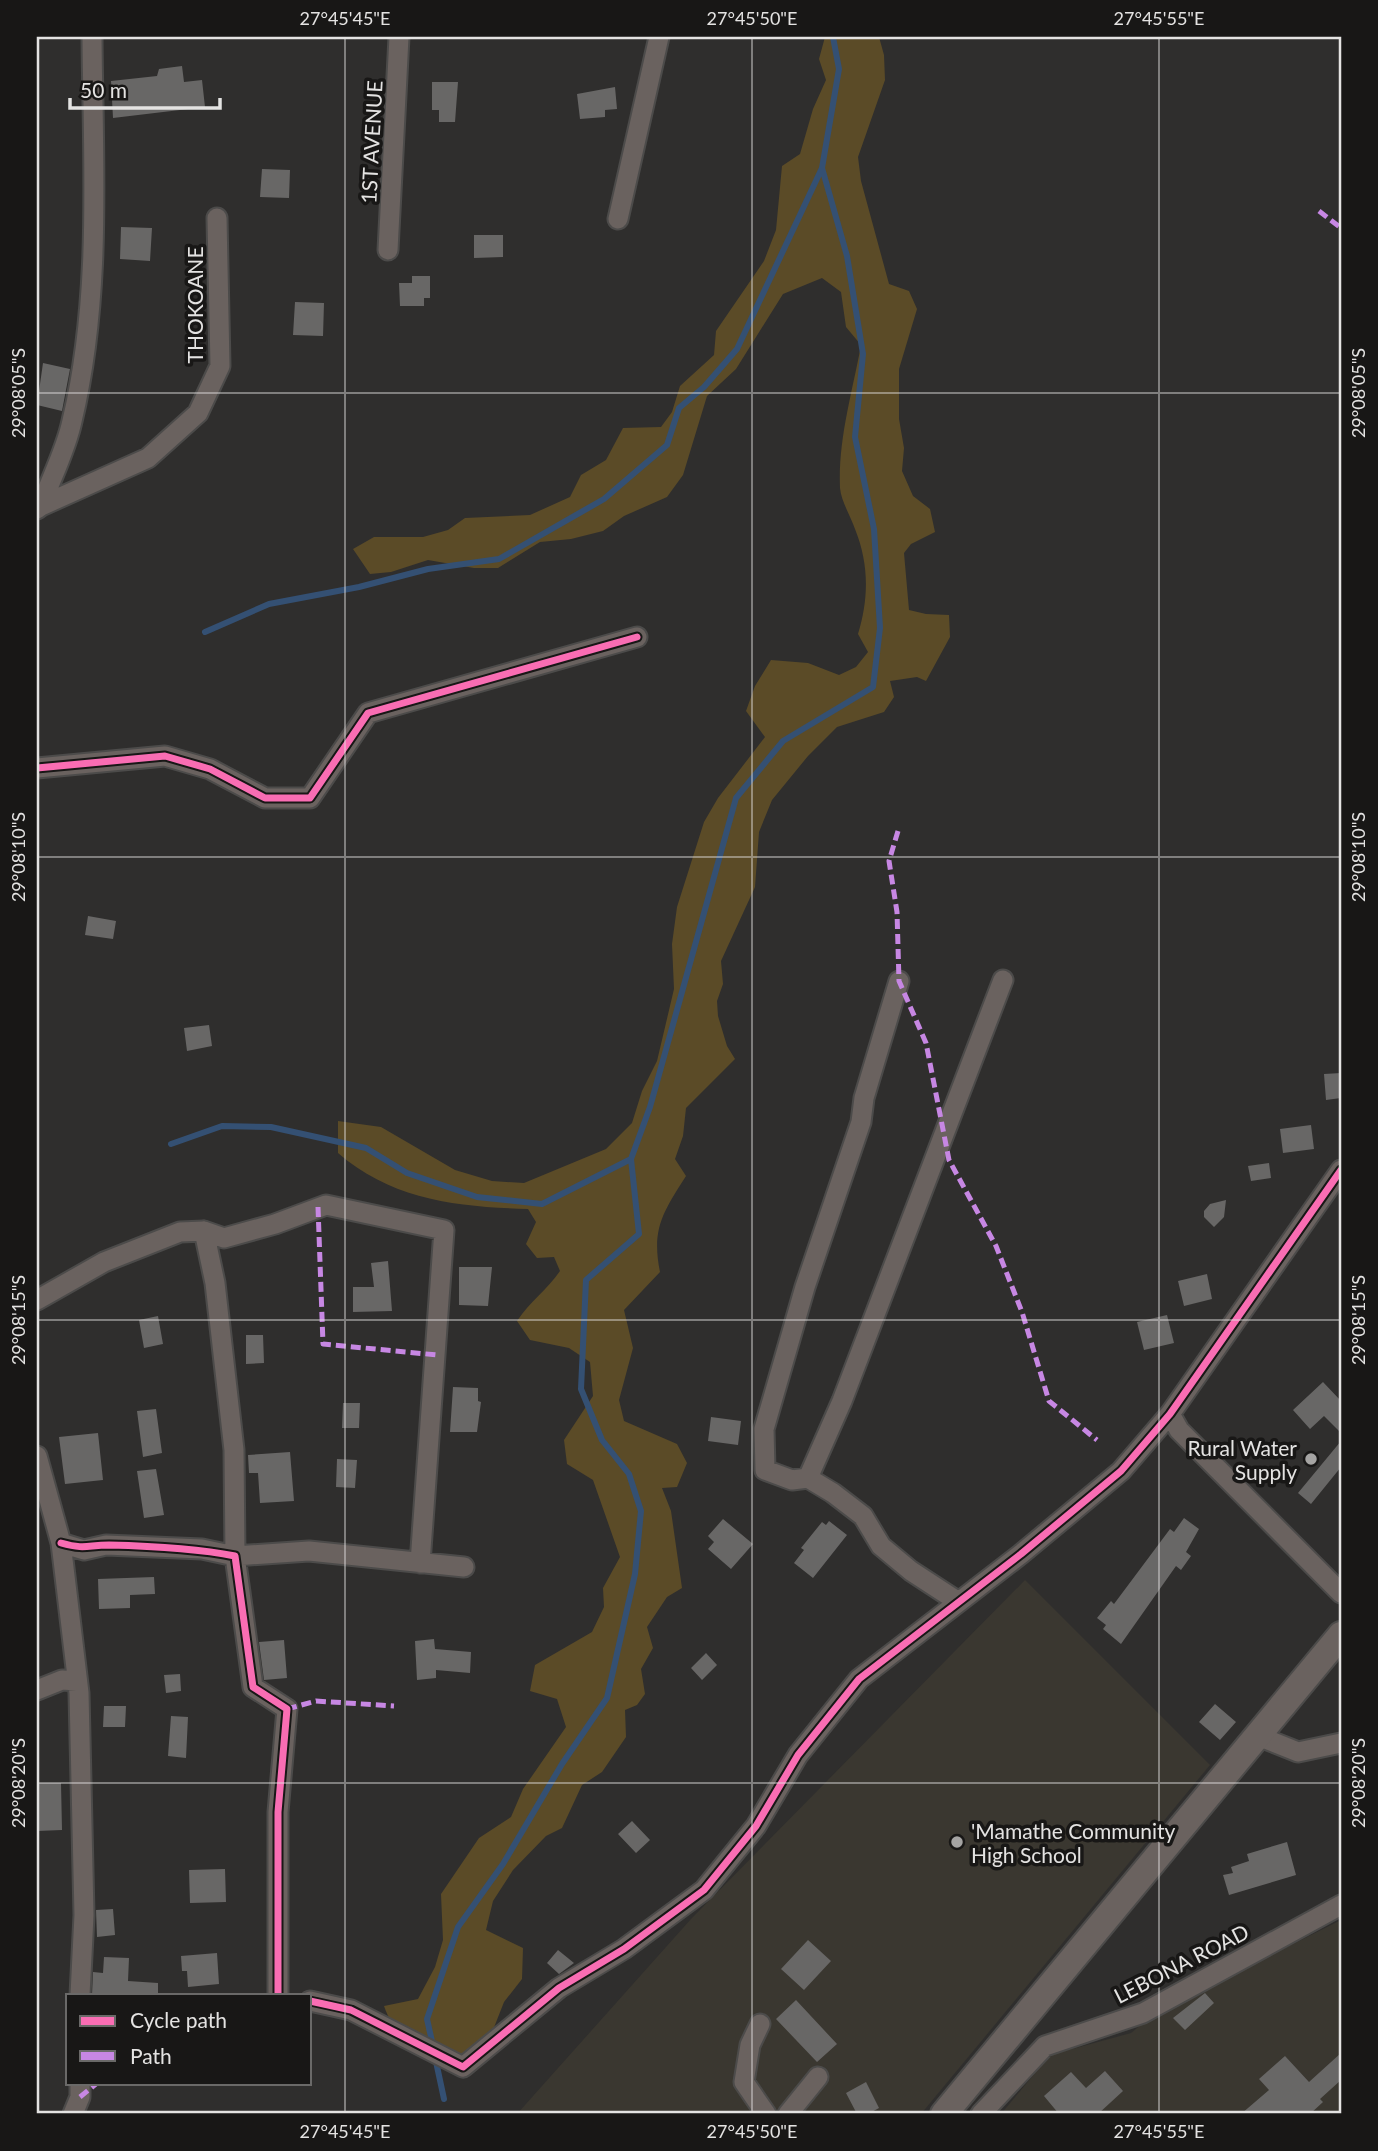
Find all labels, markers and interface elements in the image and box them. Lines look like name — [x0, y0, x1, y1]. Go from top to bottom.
text: 27°45'45"E — [300, 7, 390, 29]
text: 27°45'50"E — [707, 7, 797, 29]
text: 27°45'55"E — [1114, 7, 1204, 29]
scale bar — [70, 66, 220, 110]
text: 50 m — [80, 77, 127, 102]
street label: 1ST AVENUE — [355, 80, 387, 204]
street label: THOKOANE — [182, 246, 207, 364]
text: 29°08'05"S — [7, 348, 29, 438]
text: 29°08'05"S — [1347, 348, 1369, 438]
text: 29°08'10"S — [7, 812, 29, 902]
text: 29°08'10"S — [1347, 812, 1369, 902]
text: 29°08'15"S — [7, 1275, 29, 1365]
text: 29°08'15"S — [1347, 1275, 1369, 1365]
place label: Rural Water Supply — [1188, 1435, 1297, 1484]
marker: Rural Water Supply — [1303, 1451, 1319, 1467]
text: 29°08'20"S — [7, 1738, 29, 1828]
text: 29°08'20"S — [1347, 1738, 1369, 1828]
place label: 'Mamathe Community High School — [971, 1818, 1175, 1867]
marker: 'Mamathe Community High School — [949, 1834, 965, 1850]
street label: LEBONA ROAD — [1109, 1918, 1253, 2008]
legend — [66, 1994, 312, 2084]
text: Cycle path — [130, 2007, 227, 2032]
text: Path — [130, 2043, 172, 2068]
text: 27°45'45"E — [300, 2120, 390, 2142]
text: 27°45'50"E — [707, 2120, 797, 2142]
text: 27°45'55"E — [1114, 2120, 1204, 2142]

